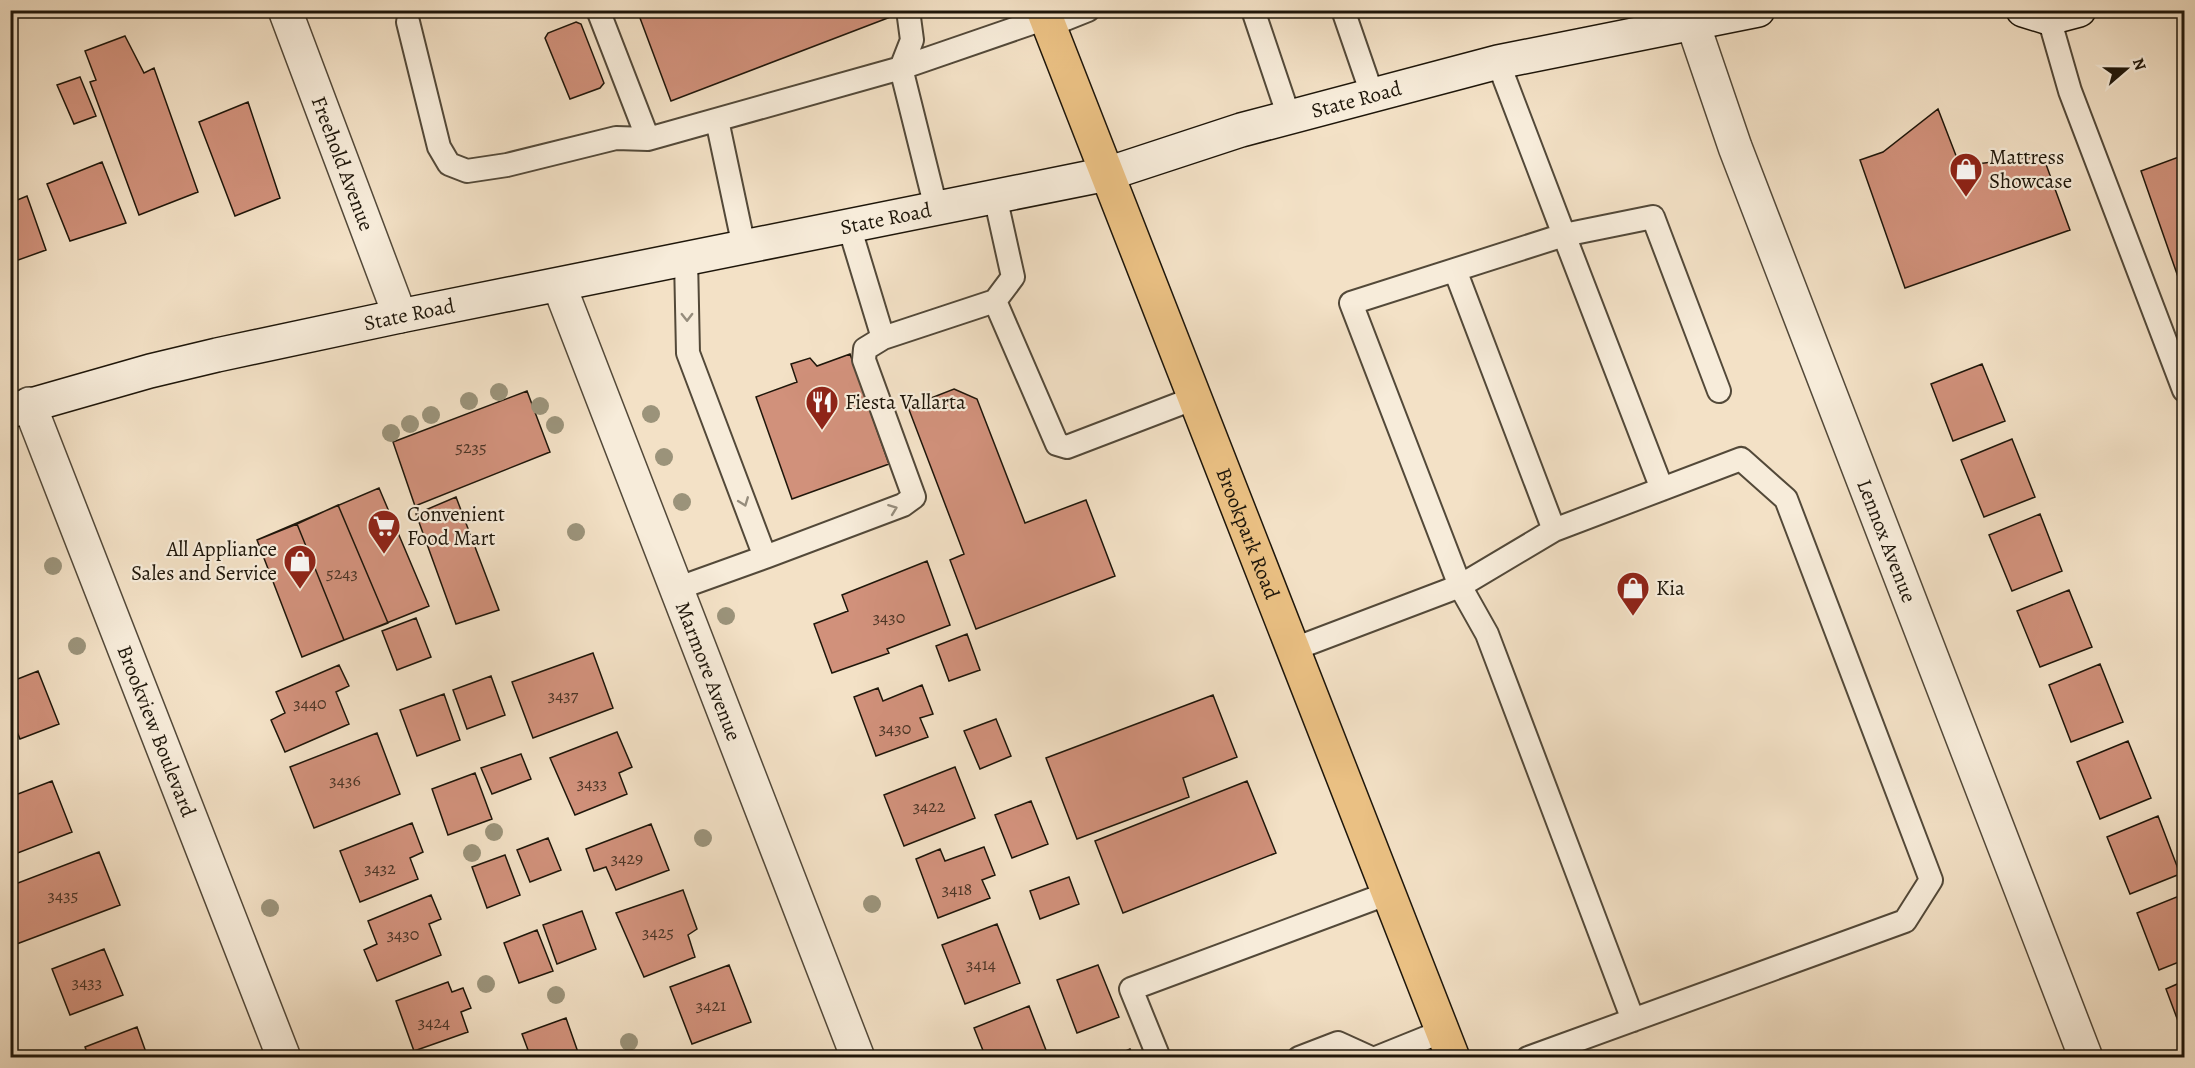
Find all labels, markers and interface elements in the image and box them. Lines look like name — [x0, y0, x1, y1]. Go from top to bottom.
north arrow — [2096, 39, 2156, 99]
text: N — [2127, 55, 2152, 74]
street label: State Road — [1308, 74, 1405, 125]
street label: Freehold Avenue — [305, 92, 381, 235]
place label: Mattress Showcase — [1989, 143, 2072, 195]
shop icon: Mattress Showcase — [1948, 151, 1984, 198]
street label: State Road — [838, 196, 934, 241]
street label: State Road — [361, 291, 458, 337]
one-way arrow — [681, 313, 694, 322]
restaurant icon: Fiesta Vallarta — [804, 384, 840, 431]
place label: Fiesta Vallarta — [845, 388, 966, 416]
house number: 5235 — [455, 435, 487, 459]
street label: Brookpark Road — [1209, 464, 1286, 604]
street label: Lennox Avenue — [1850, 475, 1923, 606]
one-way arrow — [737, 496, 750, 507]
place label: Convenient Food Mart — [407, 500, 505, 552]
one-way arrow — [887, 503, 897, 516]
supermarket icon: Convenient Food Mart — [366, 508, 402, 555]
place label: All Appliance Sales and Service — [131, 535, 277, 587]
shop icon: All Appliance Sales and Service — [282, 543, 318, 590]
house number: 5243 — [326, 561, 358, 585]
shop icon: Kia — [1615, 570, 1651, 617]
place label: Kia — [1656, 574, 1685, 602]
street label: Marmore Avenue — [669, 597, 748, 745]
house number: 3430 — [873, 605, 905, 629]
street label: Brookview Boulevard — [110, 641, 203, 822]
house number: 3437 — [548, 683, 579, 707]
house number: 3440 — [293, 691, 327, 715]
house number: 3430 — [879, 716, 911, 740]
house number: 3436 — [329, 768, 361, 792]
house number: 3433 — [577, 771, 607, 795]
house number: 3422 — [913, 794, 946, 818]
house number: 3429 — [611, 846, 643, 870]
house number: 3432 — [364, 856, 396, 880]
house number: 3418 — [942, 877, 972, 901]
house number: 3435 — [48, 883, 78, 907]
house number: 3425 — [642, 920, 674, 944]
house number: 3430 — [387, 922, 419, 946]
house number: 3414 — [966, 952, 996, 976]
house number: 3433 — [72, 970, 102, 994]
house number: 3421 — [696, 993, 726, 1017]
house number: 3424 — [418, 1010, 450, 1034]

